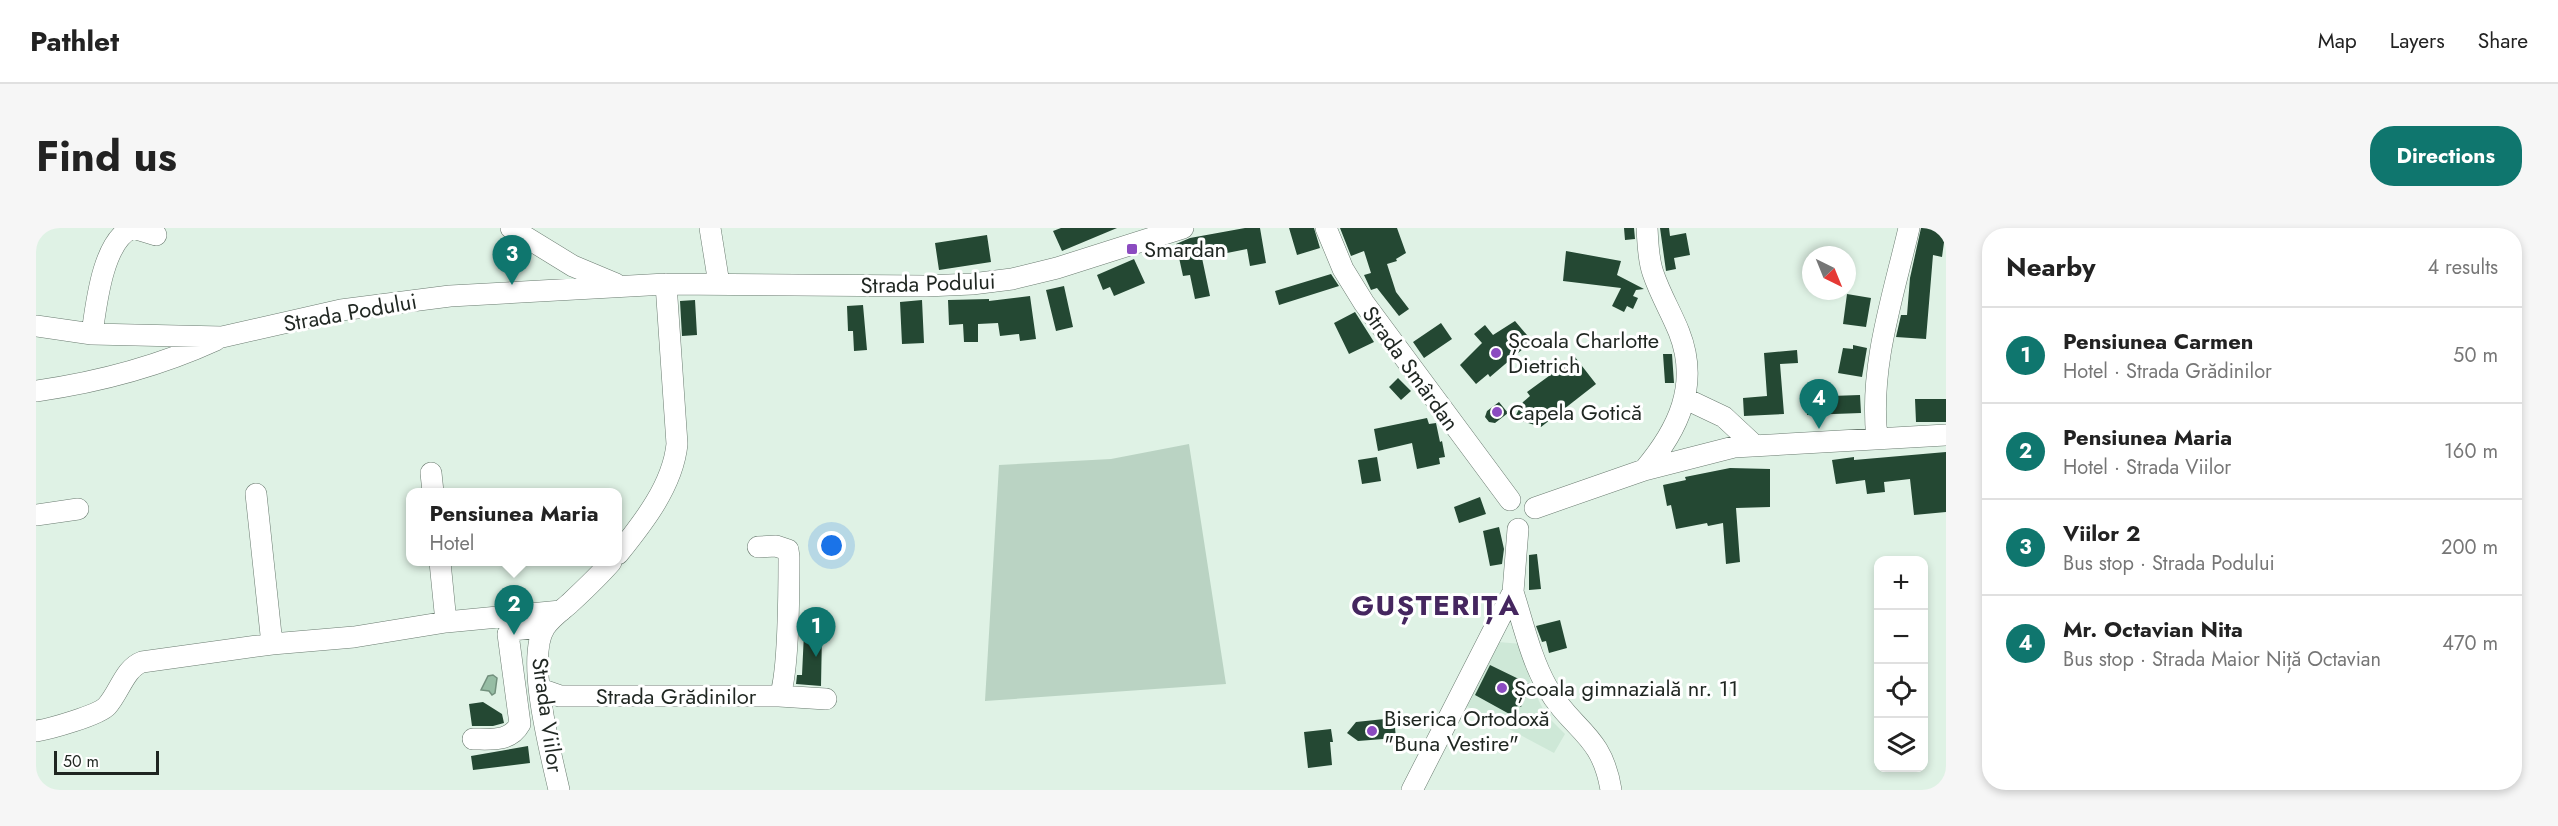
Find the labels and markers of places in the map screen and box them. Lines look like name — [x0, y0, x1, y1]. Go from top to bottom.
place label: Smardan — [1144, 233, 1226, 265]
pin: 3 — [492, 236, 532, 285]
marker: Smardan — [1125, 242, 1139, 256]
place label: Școala Charlotte Dietrich — [1508, 324, 1659, 381]
marker: Școala Charlotte Dietrich — [1489, 346, 1503, 360]
pin: 4 — [1800, 380, 1838, 429]
place label: Capela Gotică — [1509, 396, 1642, 428]
marker: Capela Gotică — [1490, 405, 1504, 419]
pin: 2 — [494, 586, 534, 635]
pin: 1 — [796, 608, 836, 657]
place label: Școala gimnazială nr. 11 — [1514, 672, 1739, 704]
marker: Școala gimnazială nr. 11 — [1495, 681, 1509, 695]
place label: Biserica Ortodoxă "Buna Vestire" — [1384, 702, 1550, 759]
marker: Biserica Ortodoxă "Buna Vestire" — [1365, 724, 1379, 738]

